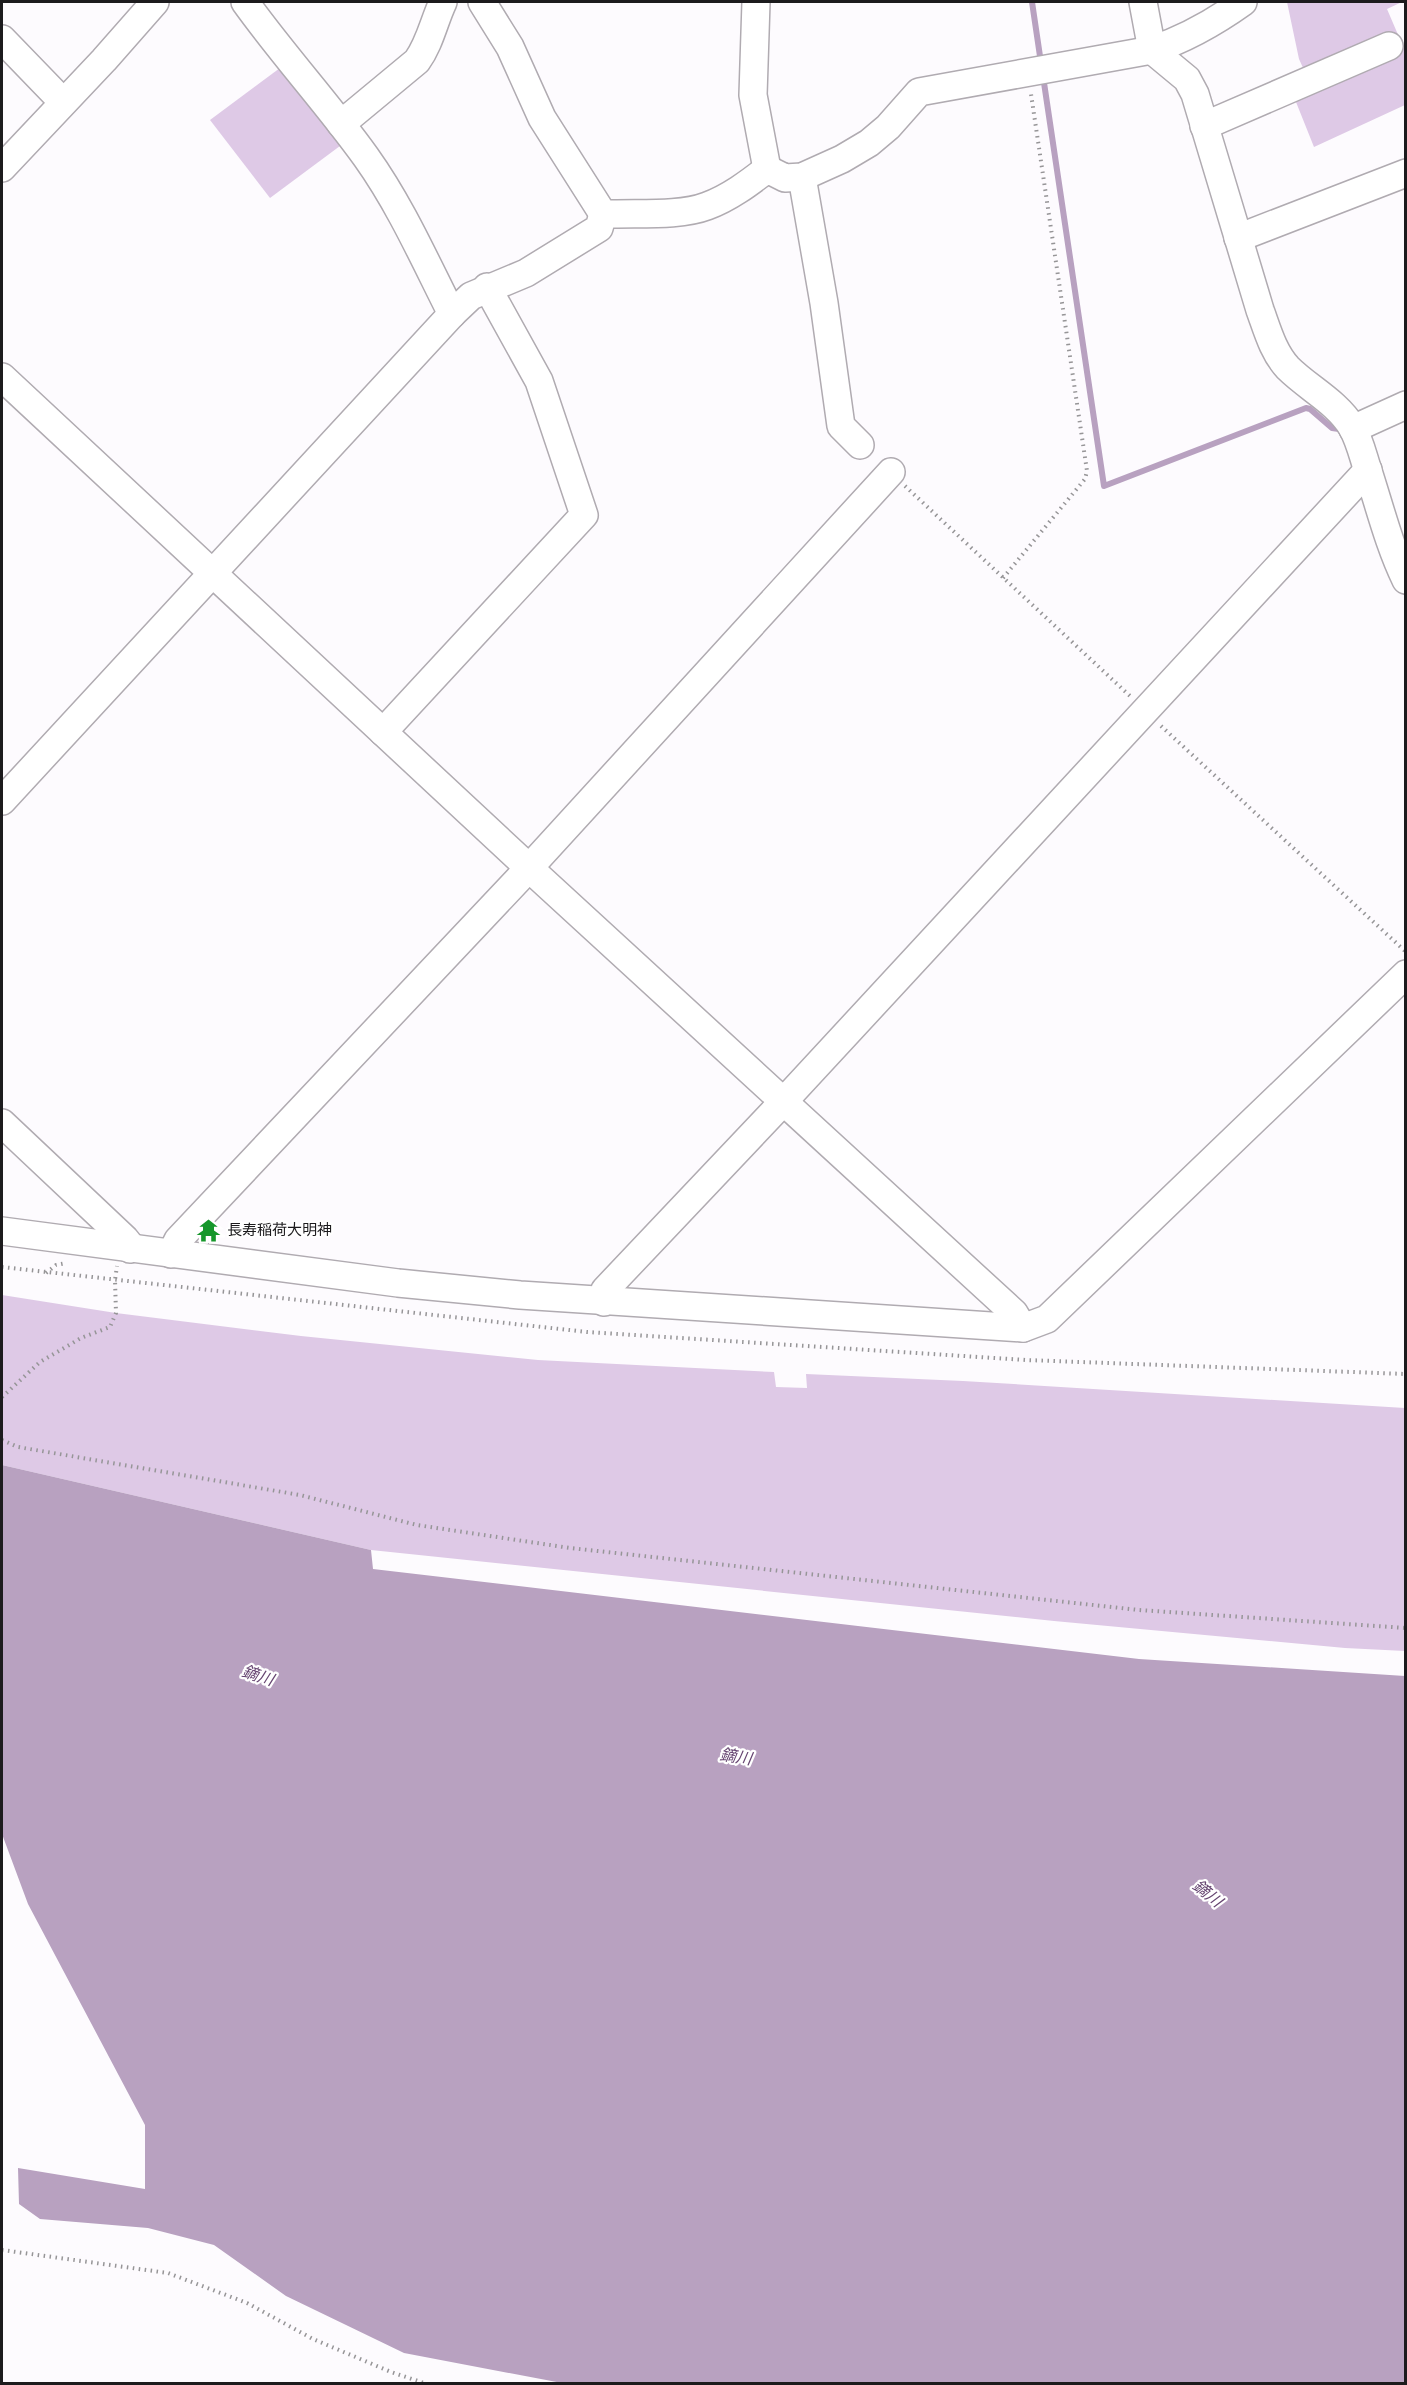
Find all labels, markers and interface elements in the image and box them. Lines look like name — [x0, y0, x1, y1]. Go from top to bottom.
temple icon: 長寿稲荷大明神 — [196, 1217, 222, 1243]
place label: 長寿稲荷大明神 — [227, 1220, 332, 1239]
water label: 鏑川 — [240, 1661, 278, 1690]
water label: 鏑川 — [719, 1744, 755, 1769]
water label: 鏑川 — [1189, 1875, 1228, 1912]

